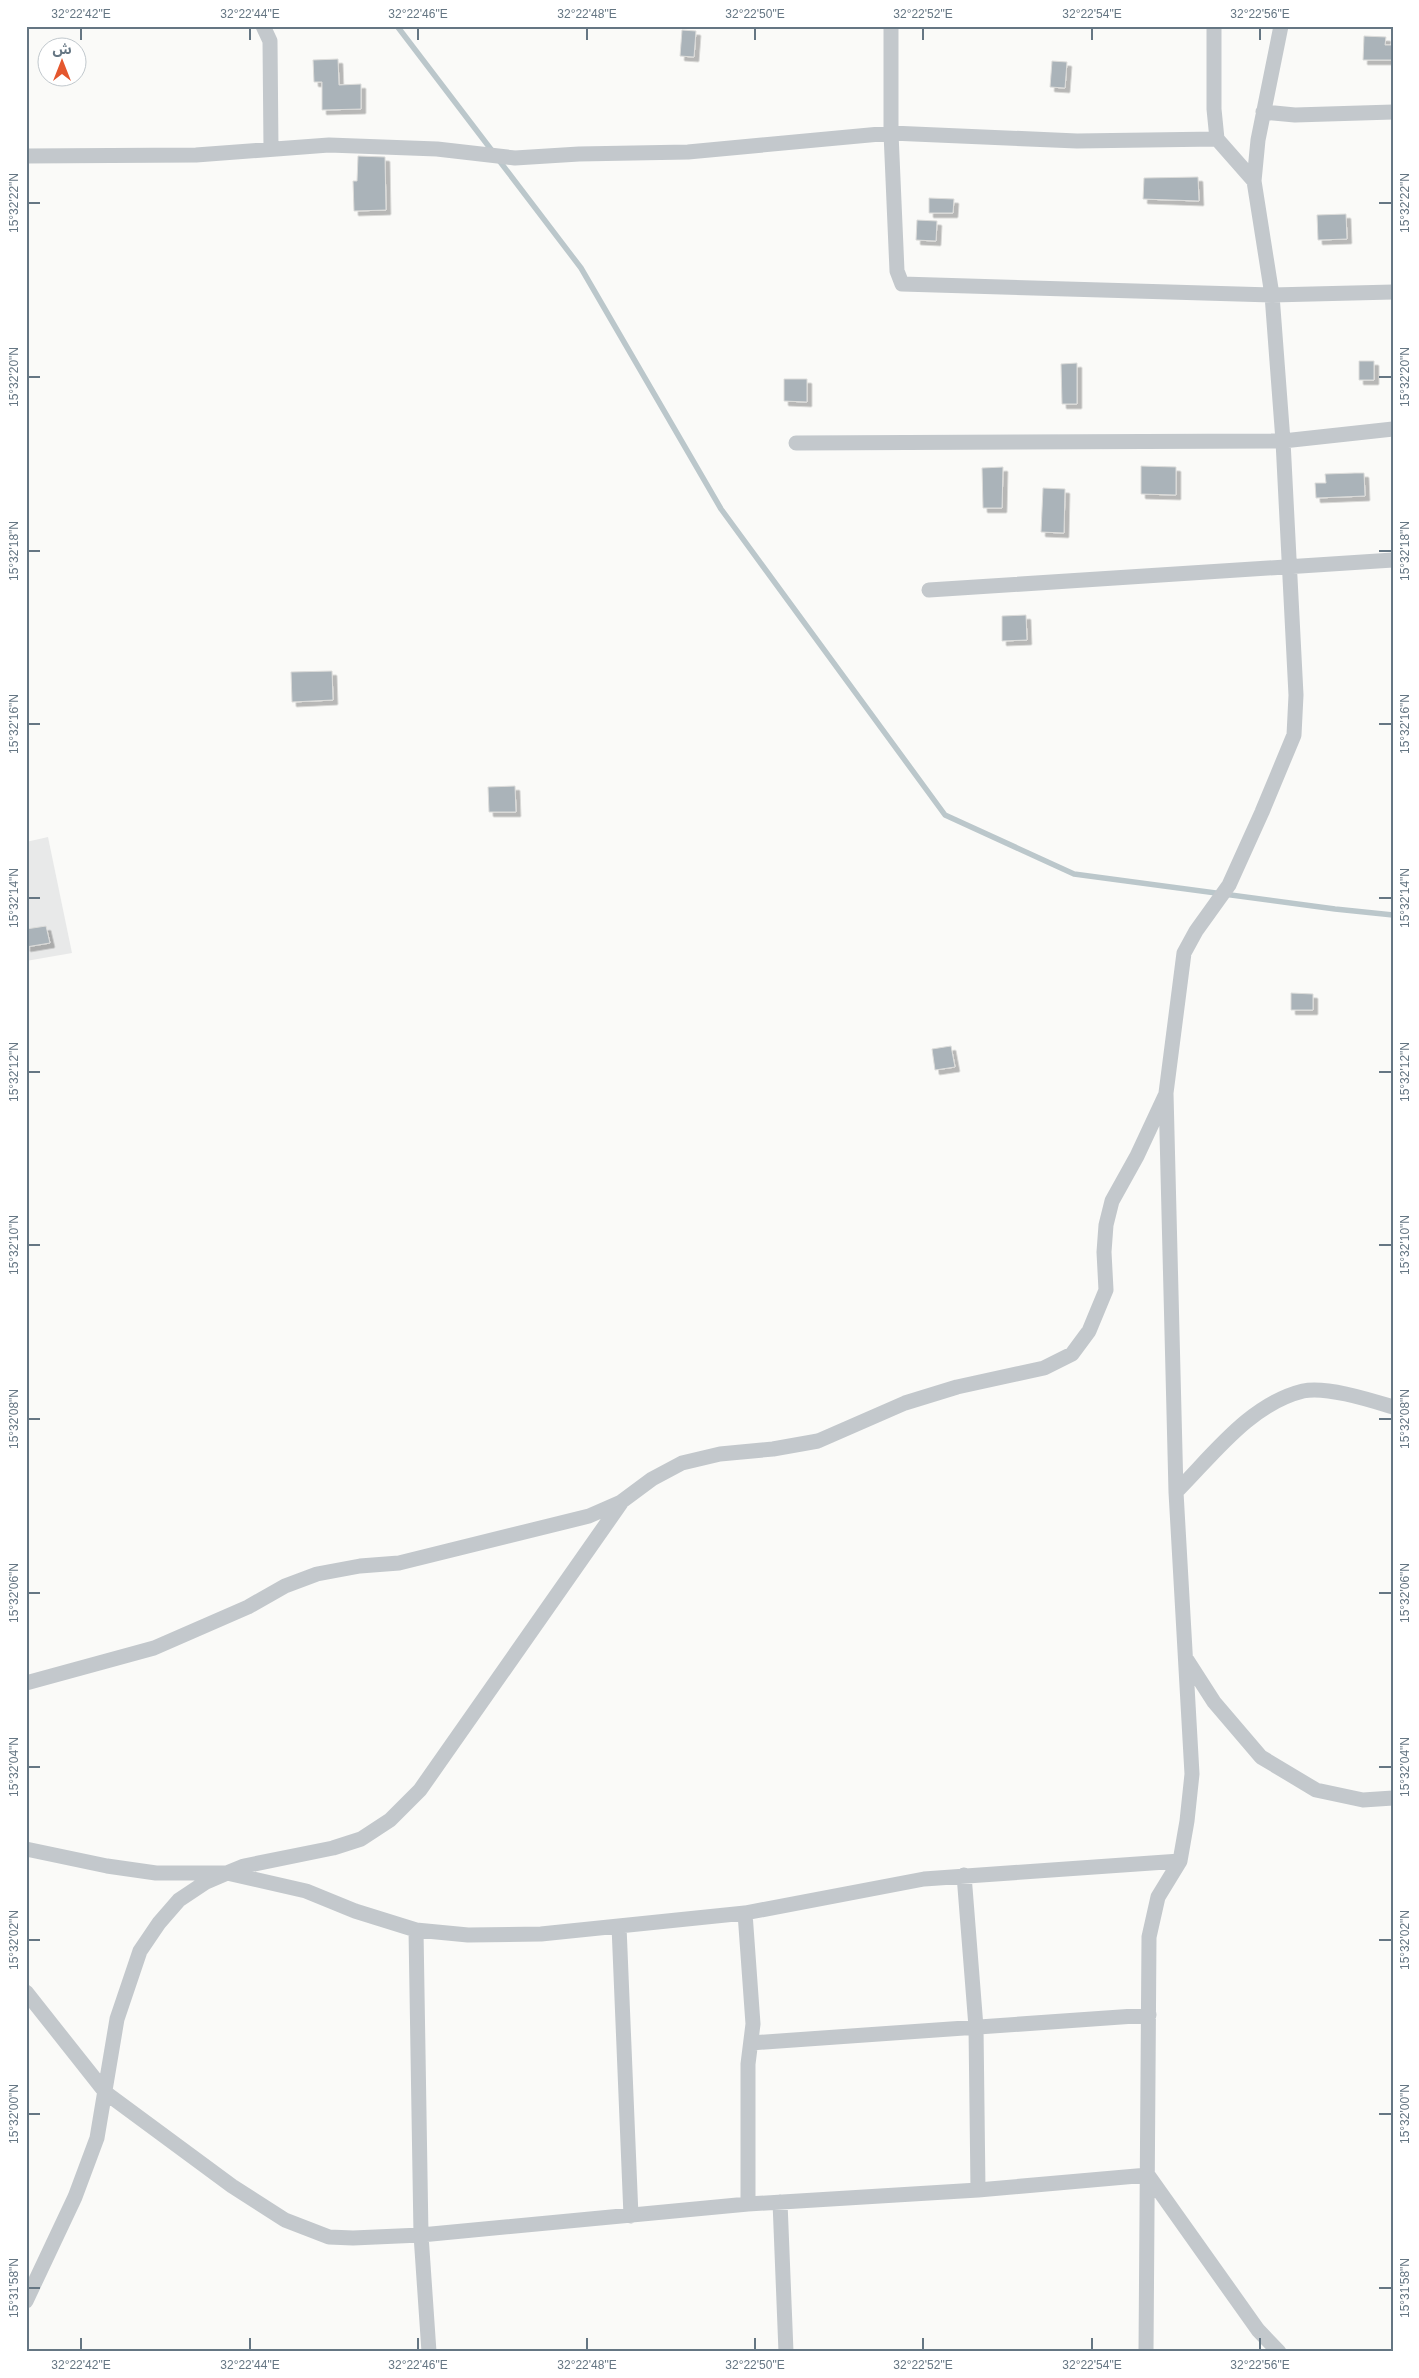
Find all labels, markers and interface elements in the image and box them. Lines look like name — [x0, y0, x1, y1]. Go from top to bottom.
text: 32°22'42"E — [51, 7, 111, 21]
text: 32°22'44"E — [220, 7, 280, 21]
text: 32°22'46"E — [388, 7, 448, 21]
text: 32°22'48"E — [557, 7, 617, 21]
text: 32°22'50"E — [725, 7, 785, 21]
text: 32°22'52"E — [893, 7, 953, 21]
text: 32°22'54"E — [1062, 7, 1122, 21]
text: 32°22'56"E — [1230, 7, 1290, 21]
north arrow — [38, 38, 88, 88]
text: ش — [52, 41, 72, 57]
text: 15°32'22"N — [7, 173, 21, 233]
text: 15°32'22"N — [1398, 173, 1412, 233]
text: 15°32'20"N — [7, 347, 21, 407]
text: 15°32'20"N — [1398, 347, 1412, 407]
text: 15°32'18"N — [7, 521, 21, 581]
text: 15°32'18"N — [1398, 521, 1412, 581]
text: 15°32'16"N — [7, 694, 21, 754]
text: 15°32'16"N — [1398, 694, 1412, 754]
text: 15°32'14"N — [7, 868, 21, 928]
text: 15°32'14"N — [1398, 868, 1412, 928]
text: 15°32'12"N — [7, 1042, 21, 1102]
text: 15°32'12"N — [1398, 1042, 1412, 1102]
text: 15°32'10"N — [7, 1215, 21, 1275]
text: 15°32'10"N — [1398, 1215, 1412, 1275]
text: 15°32'08"N — [7, 1389, 21, 1449]
text: 15°32'08"N — [1398, 1389, 1412, 1449]
text: 15°32'06"N — [7, 1563, 21, 1623]
text: 15°32'06"N — [1398, 1563, 1412, 1623]
text: 15°32'04"N — [7, 1737, 21, 1797]
text: 15°32'04"N — [1398, 1737, 1412, 1797]
text: 15°32'02"N — [7, 1910, 21, 1970]
text: 15°32'02"N — [1398, 1910, 1412, 1970]
text: 15°32'00"N — [7, 2084, 21, 2144]
text: 15°32'00"N — [1398, 2084, 1412, 2144]
text: 15°31'58"N — [7, 2258, 21, 2318]
text: 15°31'58"N — [1398, 2258, 1412, 2318]
text: 32°22'42"E — [51, 2358, 111, 2372]
text: 32°22'44"E — [220, 2358, 280, 2372]
text: 32°22'46"E — [388, 2358, 448, 2372]
text: 32°22'48"E — [557, 2358, 617, 2372]
text: 32°22'50"E — [725, 2358, 785, 2372]
text: 32°22'52"E — [893, 2358, 953, 2372]
text: 32°22'54"E — [1062, 2358, 1122, 2372]
text: 32°22'56"E — [1230, 2358, 1290, 2372]

